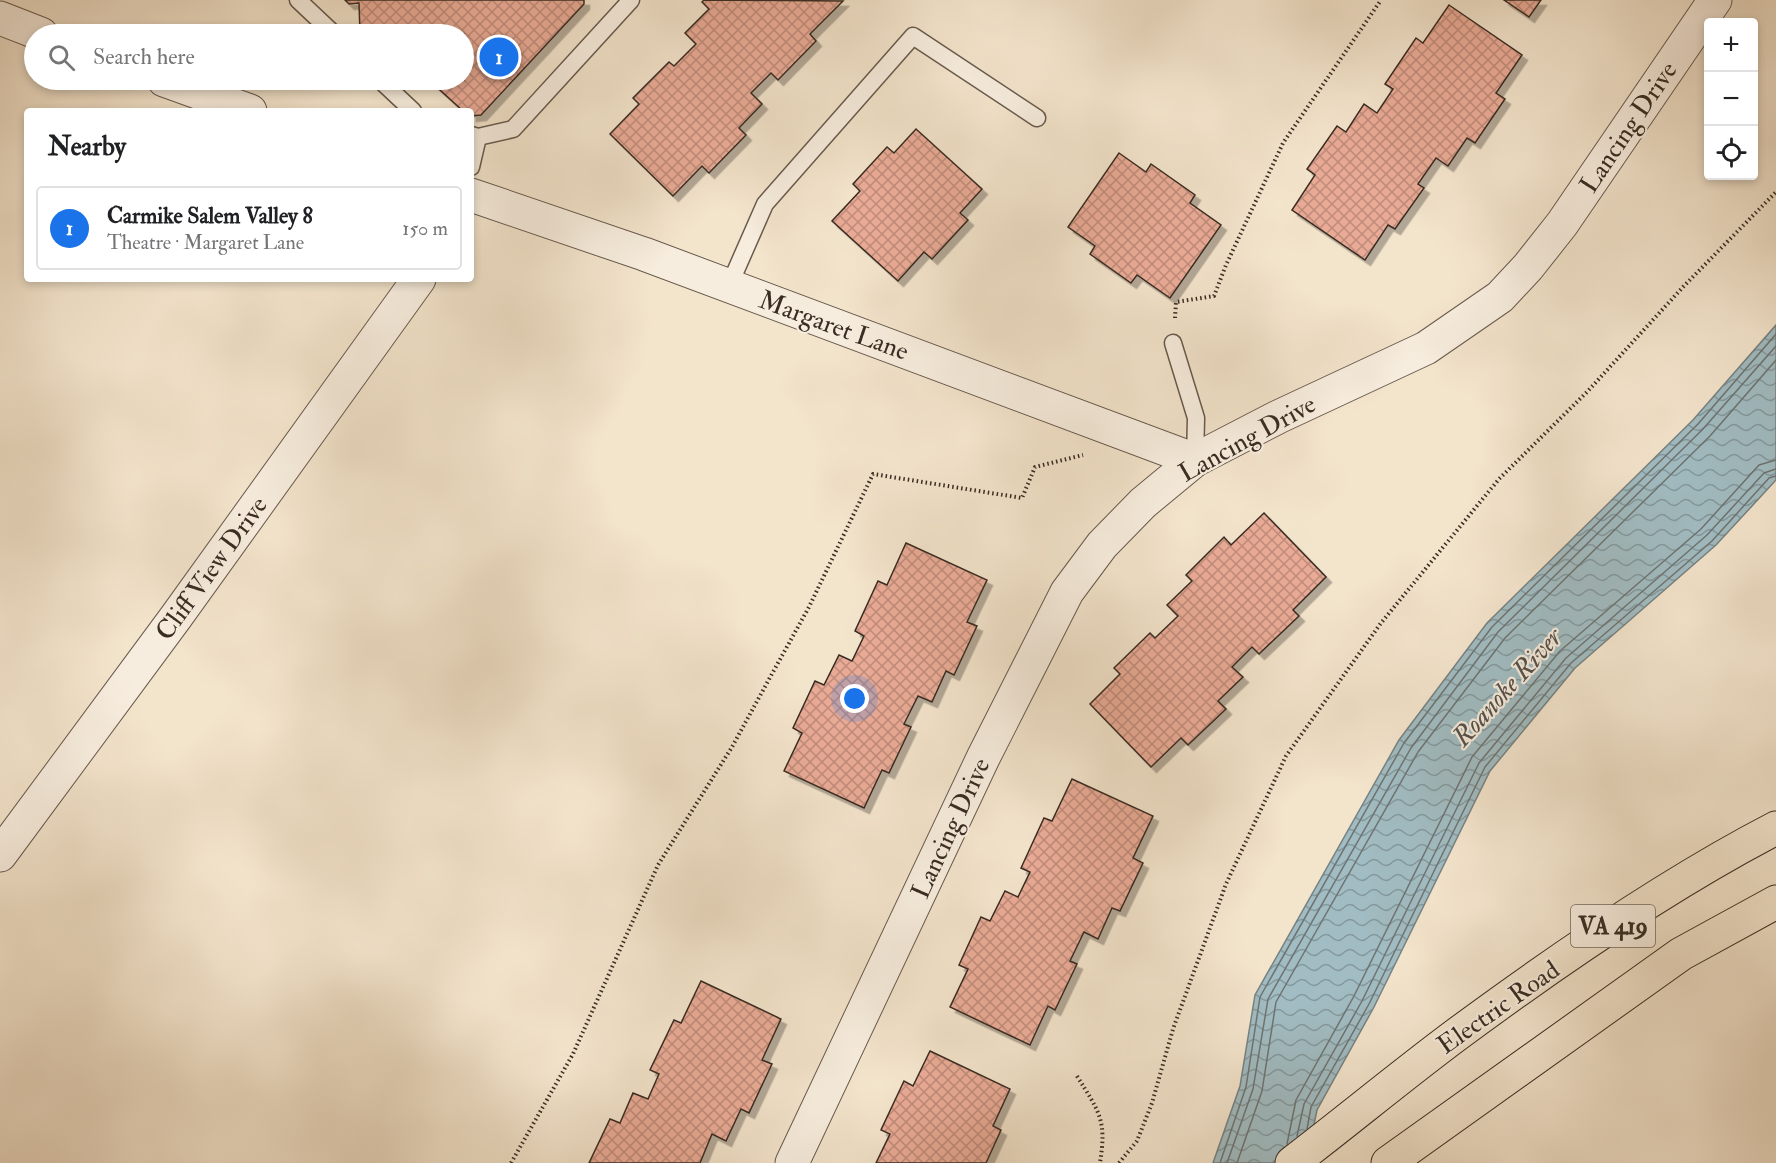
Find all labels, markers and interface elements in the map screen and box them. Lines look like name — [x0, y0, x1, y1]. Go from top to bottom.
map controls — [1704, 18, 1758, 180]
button: + — [1704, 18, 1758, 72]
search box — [24, 24, 474, 90]
pin: 1 — [480, 34, 518, 80]
icon: search — [45, 41, 78, 74]
text: Search here — [93, 43, 195, 71]
street label: Lancing Drive — [1573, 56, 1685, 199]
button: − — [1704, 72, 1758, 126]
button: locate — [1704, 126, 1758, 180]
text: Nearby — [48, 131, 126, 163]
text: Carmike Salem Valley 8 — [107, 202, 313, 230]
text: 1 — [66, 216, 73, 241]
text: 150 m — [402, 216, 448, 241]
text: Theatre · Margaret Lane — [107, 230, 304, 255]
street label: Margaret Lane — [754, 284, 913, 368]
street label: Lancing Drive — [1173, 388, 1322, 490]
street label: Cliff View Drive — [149, 490, 275, 647]
water label: Roanoke River — [1445, 620, 1570, 754]
your location — [840, 684, 869, 713]
street label: Lancing Drive — [904, 753, 997, 904]
road number: VA 419 — [1571, 905, 1655, 947]
street label: Electric Road — [1431, 954, 1566, 1062]

